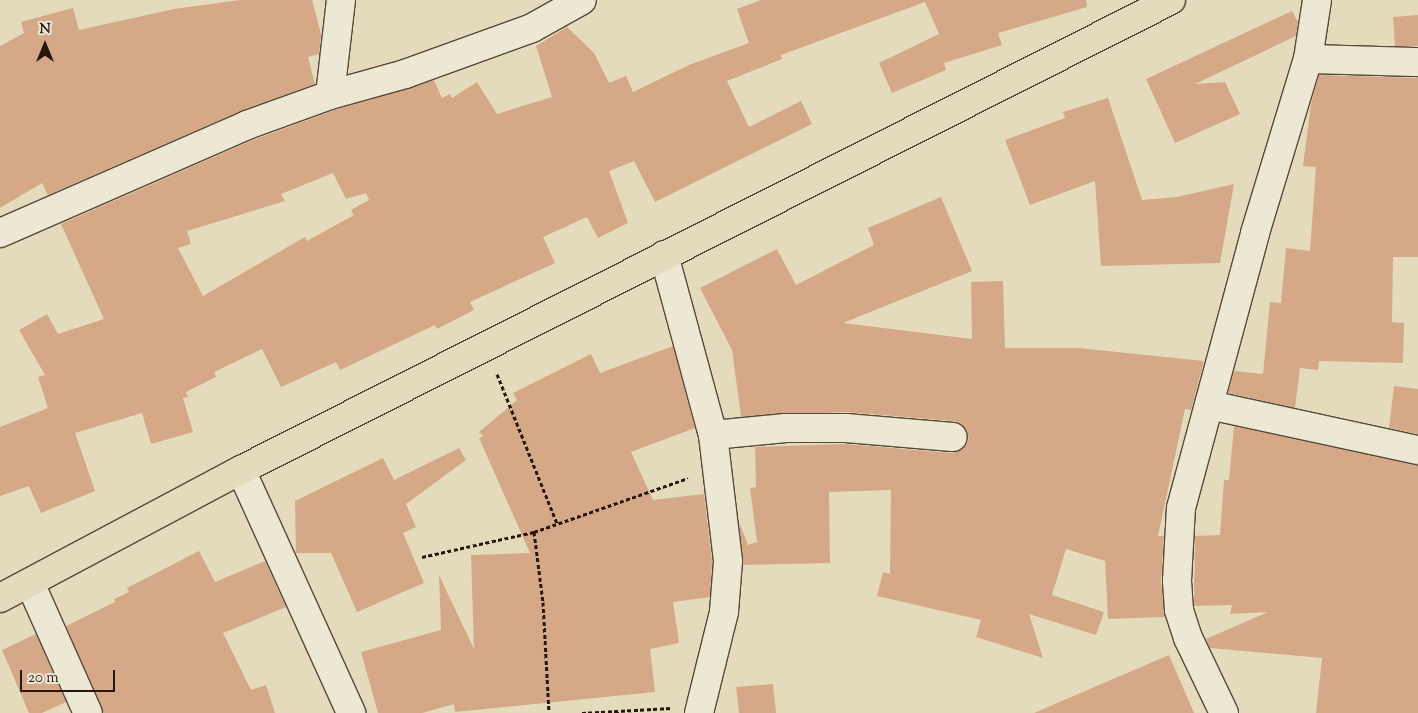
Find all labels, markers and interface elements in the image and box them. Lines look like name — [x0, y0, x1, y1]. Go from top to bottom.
north arrow — [20, 20, 70, 70]
text: N — [39, 20, 51, 40]
scale bar — [22, 660, 118, 692]
text: 20 m — [28, 668, 59, 689]

